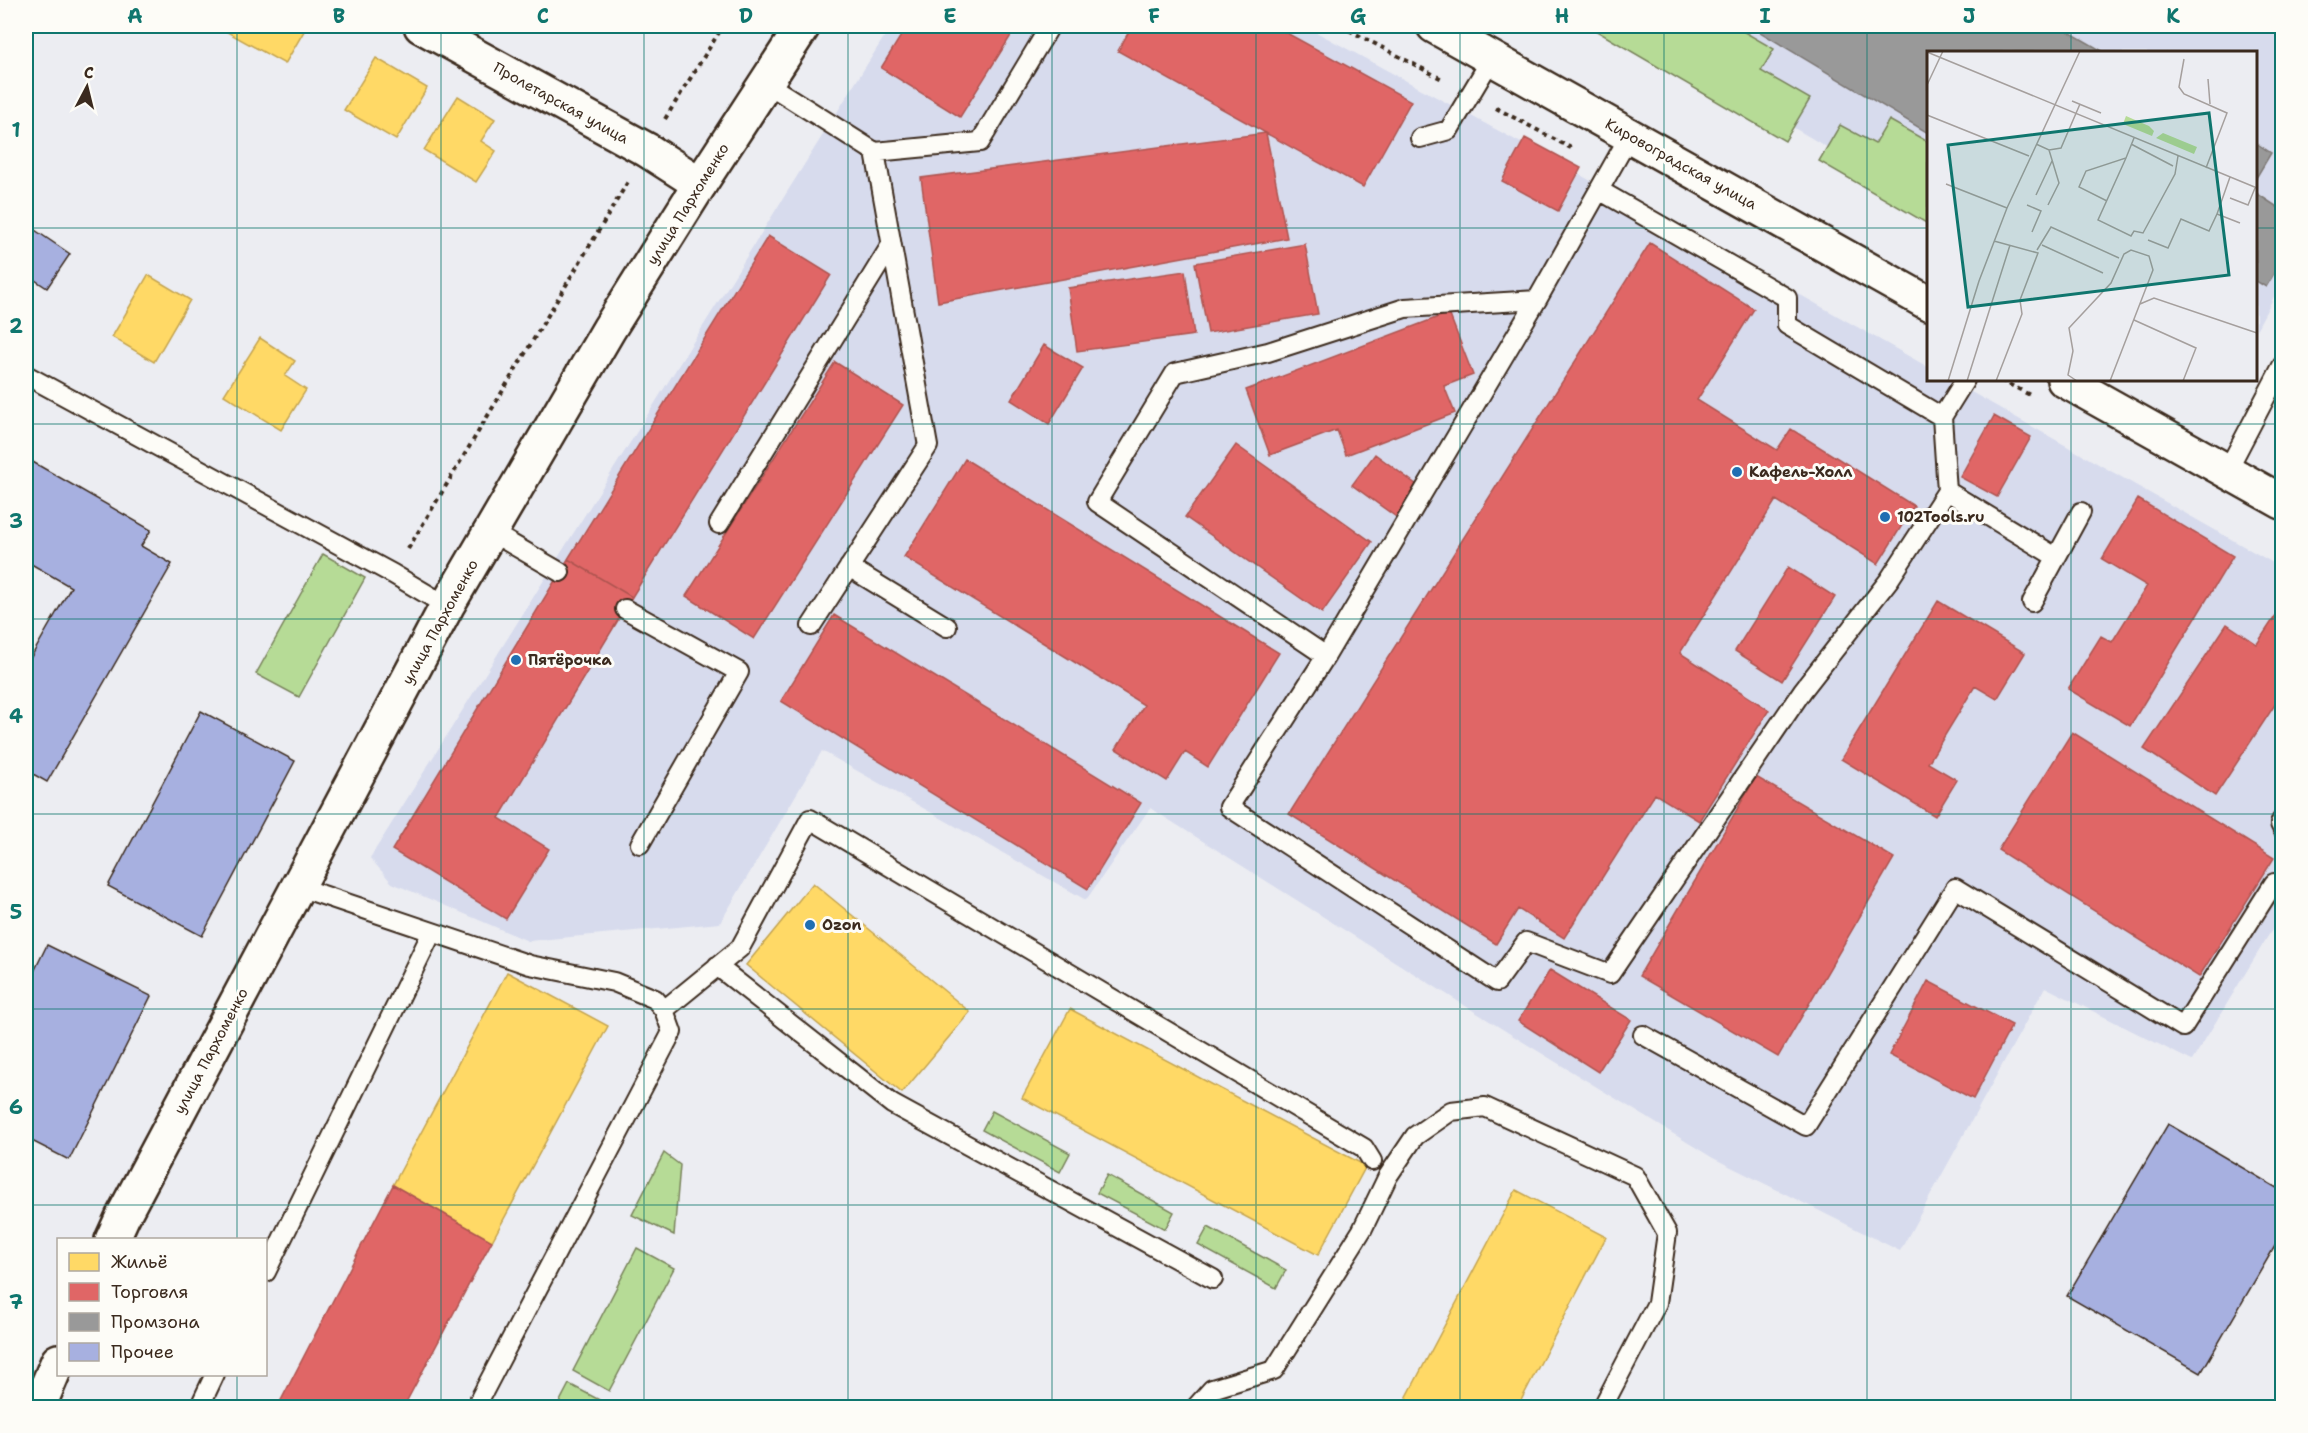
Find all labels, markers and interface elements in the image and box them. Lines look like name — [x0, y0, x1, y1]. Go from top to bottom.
text: A — [127, 3, 143, 29]
text: B — [333, 3, 345, 29]
text: C — [537, 3, 549, 29]
text: D — [739, 3, 753, 29]
text: E — [943, 3, 957, 29]
text: F — [1148, 3, 1160, 29]
text: G — [1350, 3, 1366, 29]
text: H — [1555, 3, 1569, 29]
text: I — [1759, 3, 1771, 29]
text: J — [1963, 3, 1976, 29]
text: K — [2166, 3, 2180, 29]
inset map — [1927, 51, 2257, 381]
north arrow — [57, 57, 117, 117]
street label: Пролетарская улица — [490, 58, 633, 149]
text: С — [83, 62, 95, 84]
street label: Кировоградская улица — [1602, 114, 1761, 214]
text: 1 — [11, 117, 21, 143]
street label: улица Пархоменко — [642, 139, 734, 269]
text: 2 — [9, 313, 23, 339]
place label: Кафель-Холл — [1749, 462, 1852, 482]
marker: Кафель-Холл — [1730, 465, 1744, 479]
place label: 102Tools.ru — [1897, 507, 1985, 527]
text: 3 — [9, 508, 23, 534]
marker: 102Tools.ru — [1878, 510, 1892, 524]
street label: улица Пархоменко — [397, 556, 483, 688]
place label: Пятёрочка — [528, 650, 612, 670]
marker: Пятёрочка — [509, 653, 523, 667]
text: 4 — [9, 703, 23, 729]
text: 5 — [10, 899, 22, 925]
place label: Ozon — [822, 915, 862, 935]
marker: Ozon — [803, 918, 817, 932]
street label: улица Пархоменко — [169, 984, 253, 1118]
text: 6 — [9, 1094, 23, 1120]
legend — [57, 1238, 267, 1376]
text: Жильё — [111, 1250, 168, 1274]
text: Торговля — [111, 1280, 189, 1304]
text: 7 — [9, 1289, 23, 1315]
text: Промзона — [111, 1310, 200, 1334]
text: Прочее — [111, 1340, 174, 1364]

